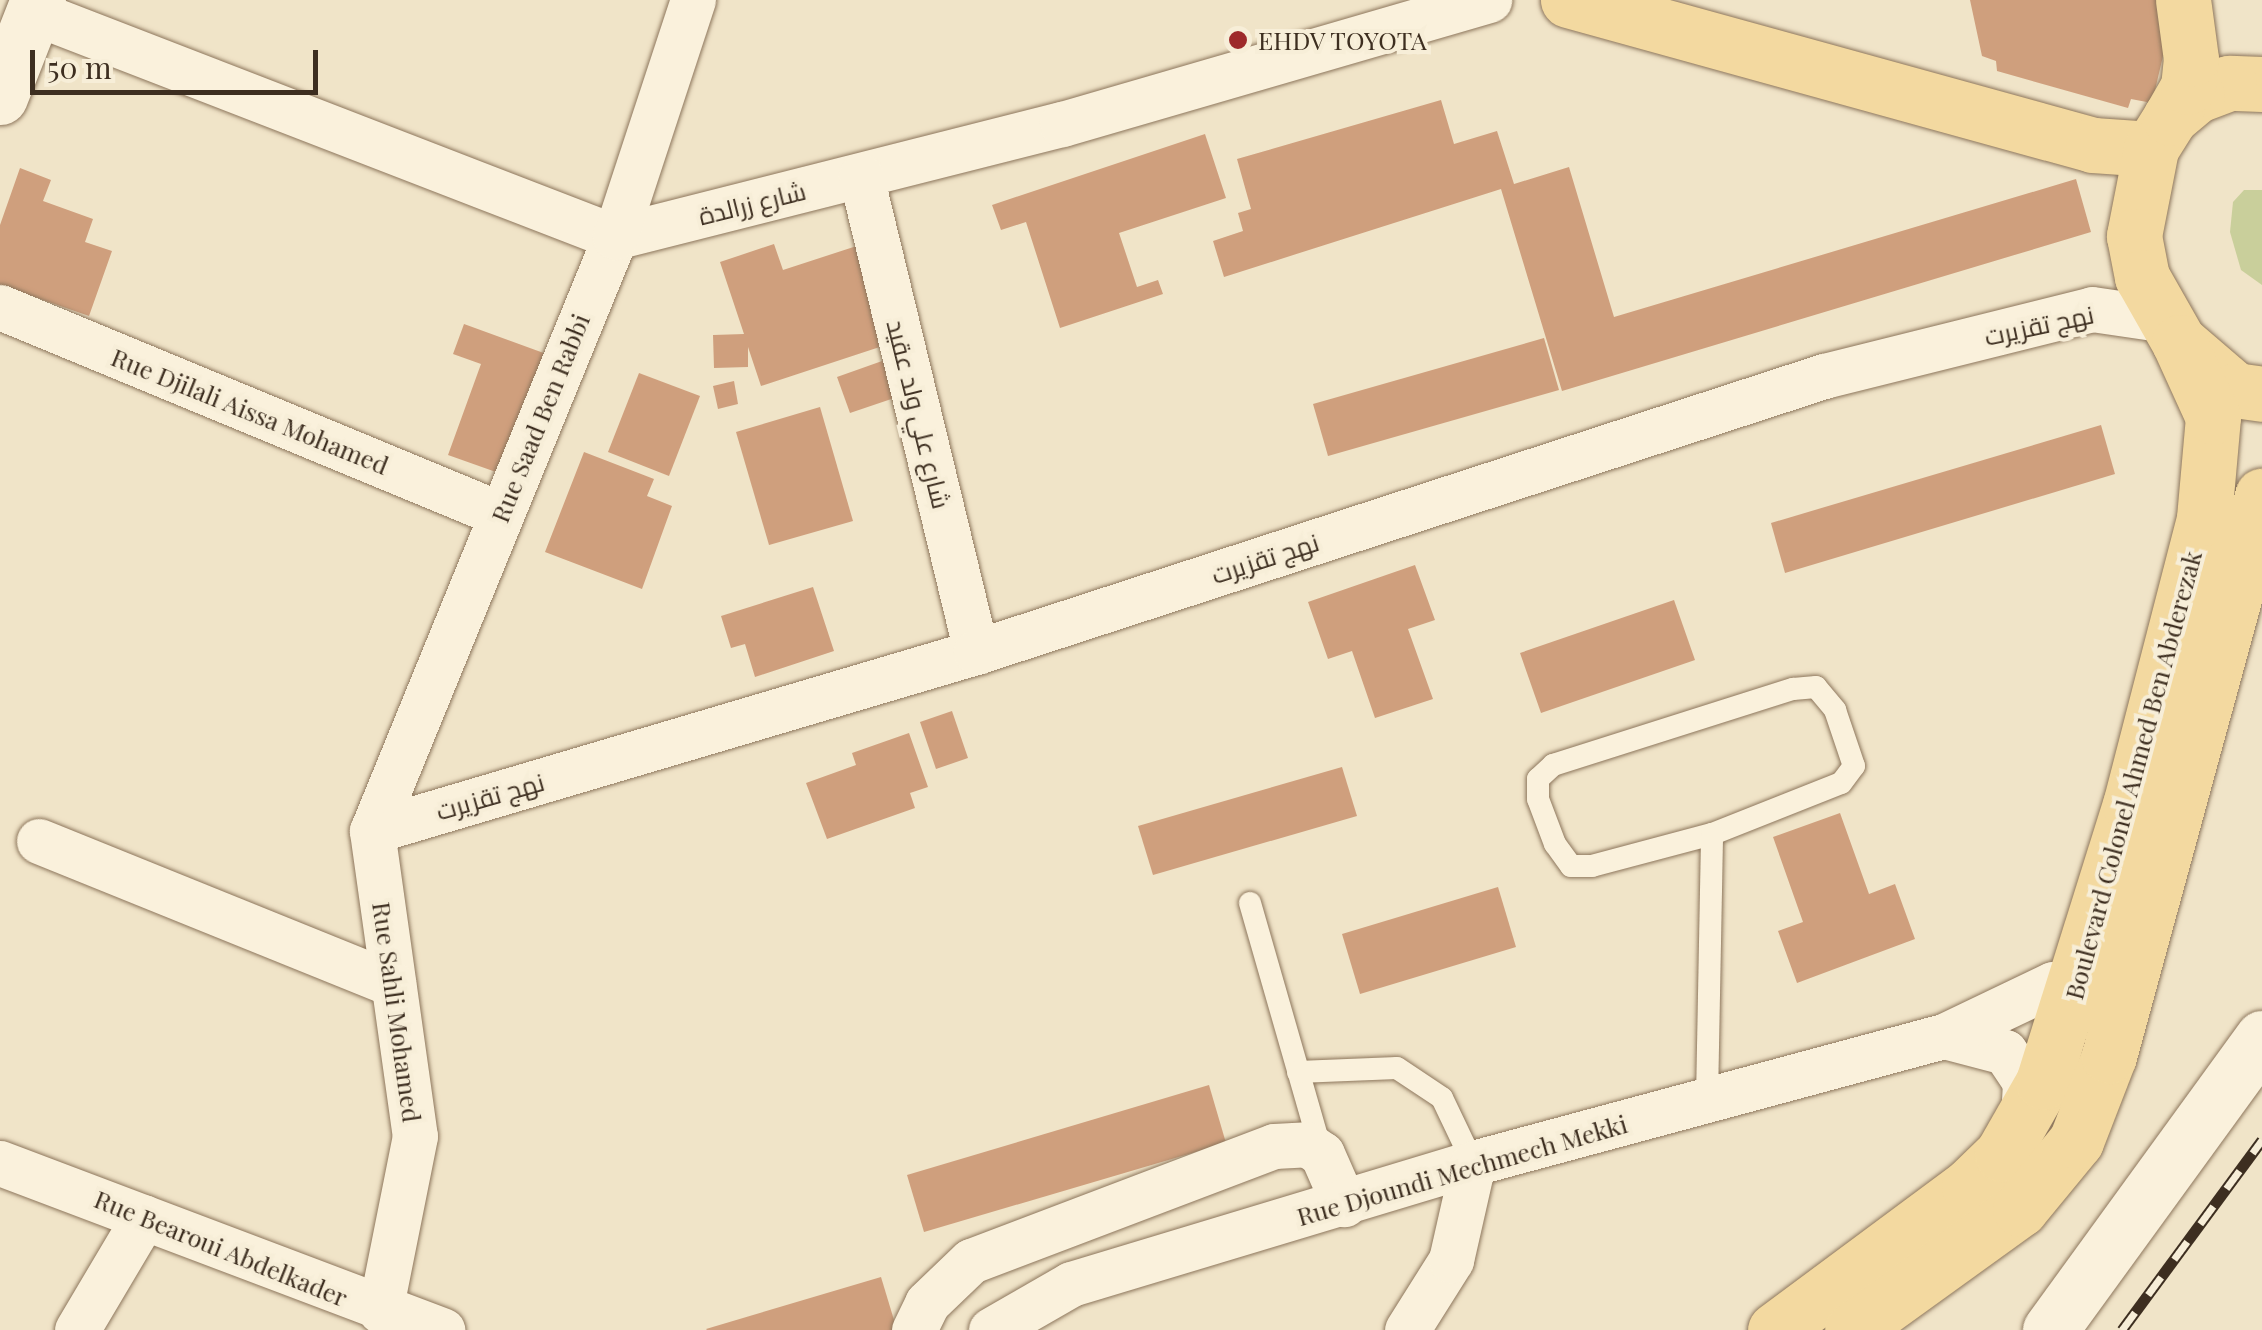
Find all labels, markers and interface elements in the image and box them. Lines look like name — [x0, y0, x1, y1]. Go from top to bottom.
place label: EHDV TOYOTA — [1258, 25, 1428, 55]
marker: EHDV TOYOTA — [1227, 29, 1249, 51]
scale bar — [35, 30, 322, 92]
text: 50 m — [47, 47, 112, 87]
street label: شارع زرالدة — [695, 175, 809, 231]
street label: نهج تقزيرت — [1982, 299, 2096, 351]
street label: Rue Saad Ben Rabbi — [484, 309, 596, 527]
street label: شارع علي ولد عقيد — [881, 316, 957, 512]
street label: Rue Djilali Aissa Mohamed — [107, 341, 393, 481]
street label: نهج تقزيرت — [1207, 527, 1323, 589]
street label: Boulevard Colonel Ahmed Ben Abderezak — [2058, 546, 2208, 1004]
street label: نهج تقزيرت — [432, 766, 548, 826]
street label: Rue Sahli Mohamed — [367, 900, 427, 1124]
street label: Rue Djoundi Mechmech Mekki — [1293, 1108, 1631, 1232]
street label: Rue Bearoui Abdelkader — [90, 1183, 352, 1313]

